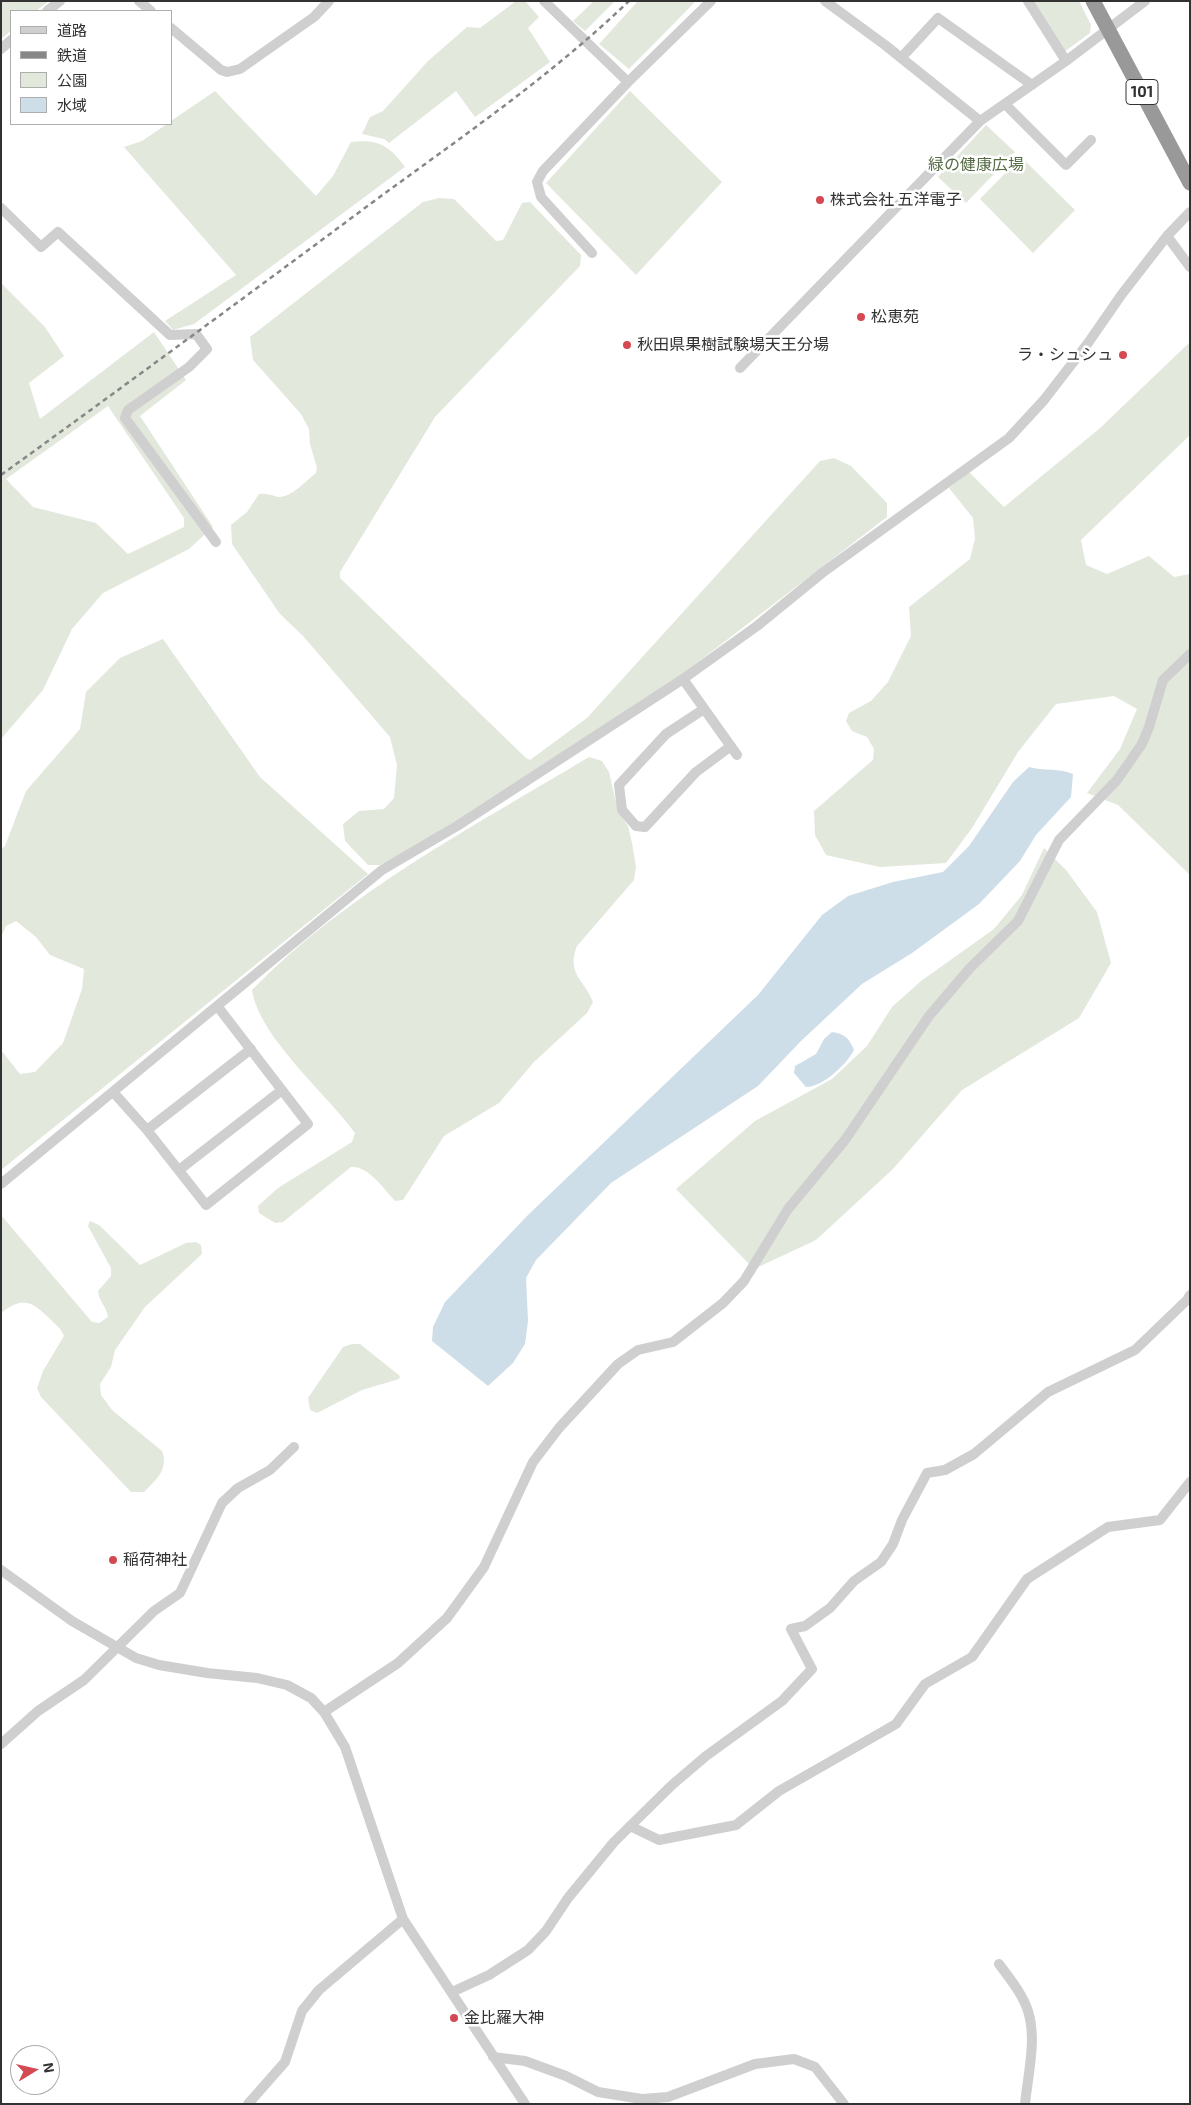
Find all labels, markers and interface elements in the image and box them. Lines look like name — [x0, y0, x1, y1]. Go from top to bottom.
legend — [10, 10, 172, 125]
text: 道路 — [57, 21, 87, 39]
text: 鉄道 — [57, 46, 87, 64]
text: 公園 — [57, 71, 87, 89]
road number: 101 — [1126, 80, 1158, 104]
text: 水域 — [57, 96, 87, 114]
park label: 緑の健康広場 — [928, 155, 1024, 175]
place label: 株式会社 五洋電子 — [830, 190, 962, 210]
marker: 株式会社 五洋電子 — [814, 194, 826, 206]
place label: 松恵苑 — [871, 307, 919, 327]
marker: 松恵苑 — [855, 311, 867, 323]
place label: 秋田県果樹試験場天王分場 — [637, 335, 829, 355]
marker: 秋田県果樹試験場天王分場 — [621, 339, 633, 351]
place label: ラ・シュシュ — [1017, 345, 1113, 365]
marker: ラ・シュシュ — [1117, 349, 1129, 361]
place label: 稲荷神社 — [123, 1550, 187, 1570]
marker: 稲荷神社 — [107, 1554, 119, 1566]
place label: 金比羅大神 — [464, 2008, 544, 2028]
marker: 金比羅大神 — [448, 2012, 460, 2024]
north arrow — [10, 2045, 60, 2095]
text: N — [40, 2061, 59, 2074]

